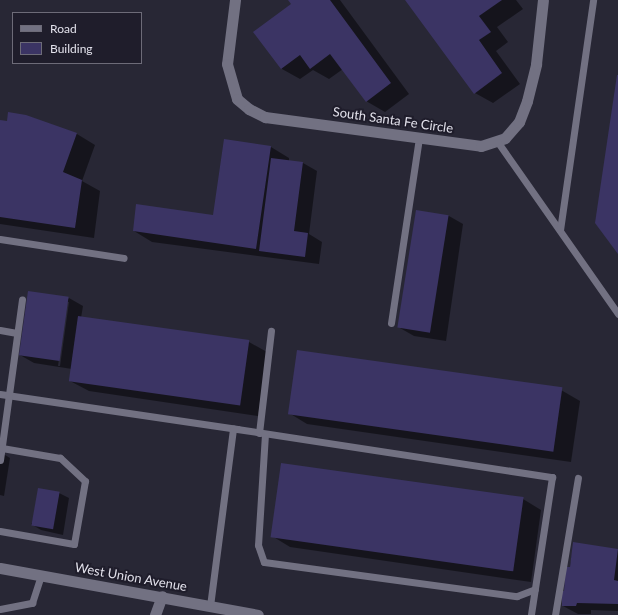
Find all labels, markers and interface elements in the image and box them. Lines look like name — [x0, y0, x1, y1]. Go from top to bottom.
legend — [12, 12, 142, 64]
text: Road — [50, 21, 77, 36]
text: Building — [50, 41, 93, 56]
street label: South Santa Fe Circle — [332, 104, 454, 136]
street label: West Union Avenue — [74, 559, 188, 595]

